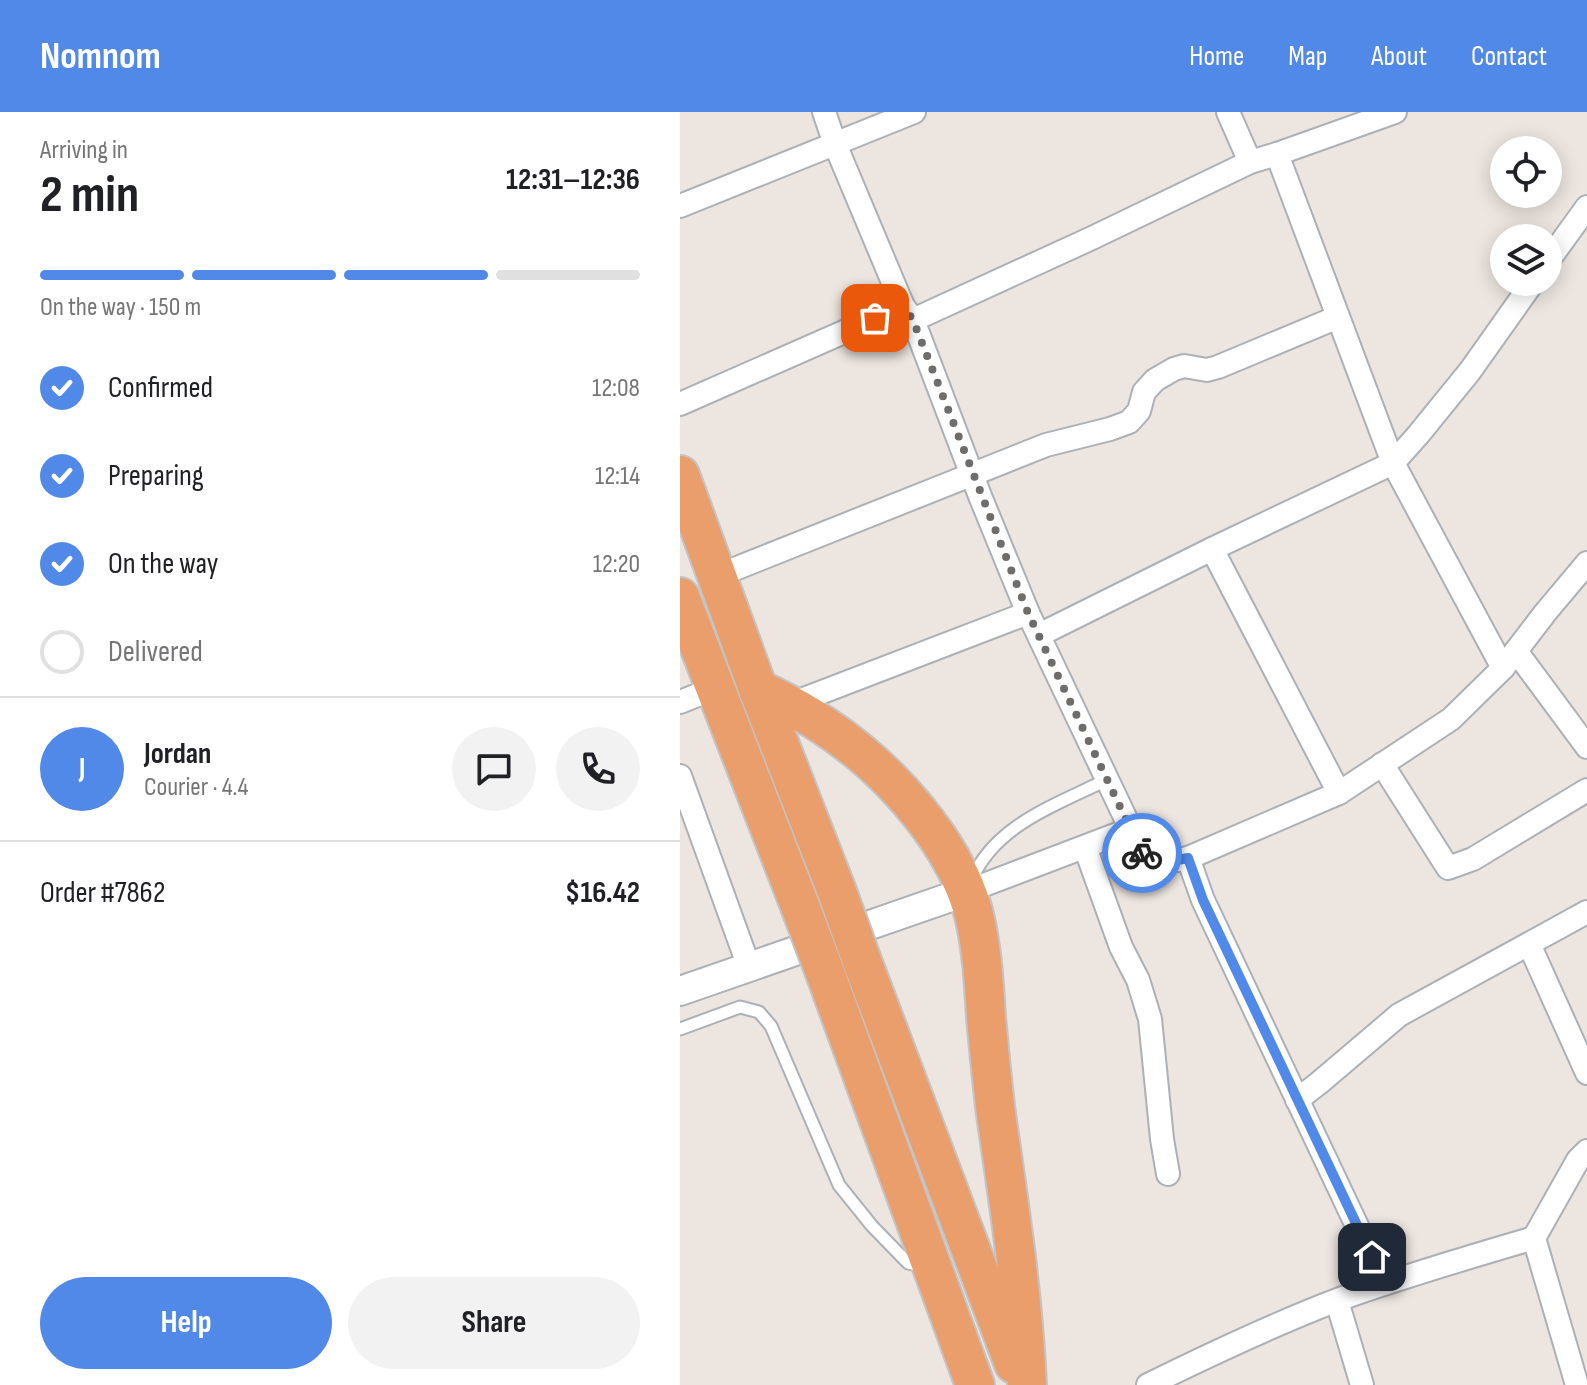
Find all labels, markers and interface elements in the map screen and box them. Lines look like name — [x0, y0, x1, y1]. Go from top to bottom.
text: Nomnom — [40, 34, 161, 79]
text: Home — [1189, 40, 1244, 73]
text: Map — [1288, 40, 1327, 73]
text: About — [1371, 40, 1427, 73]
text: Contact — [1471, 40, 1547, 73]
text: Arriving in — [40, 135, 128, 166]
map controls — [1490, 136, 1562, 296]
button: locate — [1490, 136, 1562, 208]
text: 12:31–12:36 — [506, 162, 640, 198]
text: 2 min — [40, 164, 139, 227]
button: layers — [1490, 224, 1562, 296]
pin — [841, 284, 909, 352]
text: On the way · 150 m — [40, 292, 201, 323]
icon: bag — [853, 296, 897, 340]
icon: check — [40, 366, 84, 410]
text: Confirmed — [108, 370, 213, 406]
text: 12:08 — [592, 373, 640, 404]
icon: check — [40, 454, 84, 498]
text: Preparing — [108, 458, 204, 494]
text: 12:14 — [595, 461, 640, 492]
icon: check — [40, 542, 84, 586]
text: On the way — [108, 546, 218, 582]
text: 12:20 — [593, 549, 640, 580]
text: Delivered — [108, 634, 203, 670]
button: chat — [452, 727, 536, 811]
button: phone — [556, 727, 640, 811]
text: Jordan — [144, 736, 211, 772]
text: J — [79, 751, 85, 787]
text: Courier · 4.4 — [144, 772, 248, 803]
courier — [1102, 813, 1182, 893]
icon: bike — [1120, 831, 1164, 875]
text: Order #7862 — [40, 875, 165, 911]
text: $16.42 — [565, 875, 640, 911]
pin — [1338, 1223, 1406, 1291]
icon: home — [1350, 1235, 1394, 1279]
button: Help — [40, 1277, 332, 1369]
button: Share — [348, 1277, 640, 1369]

